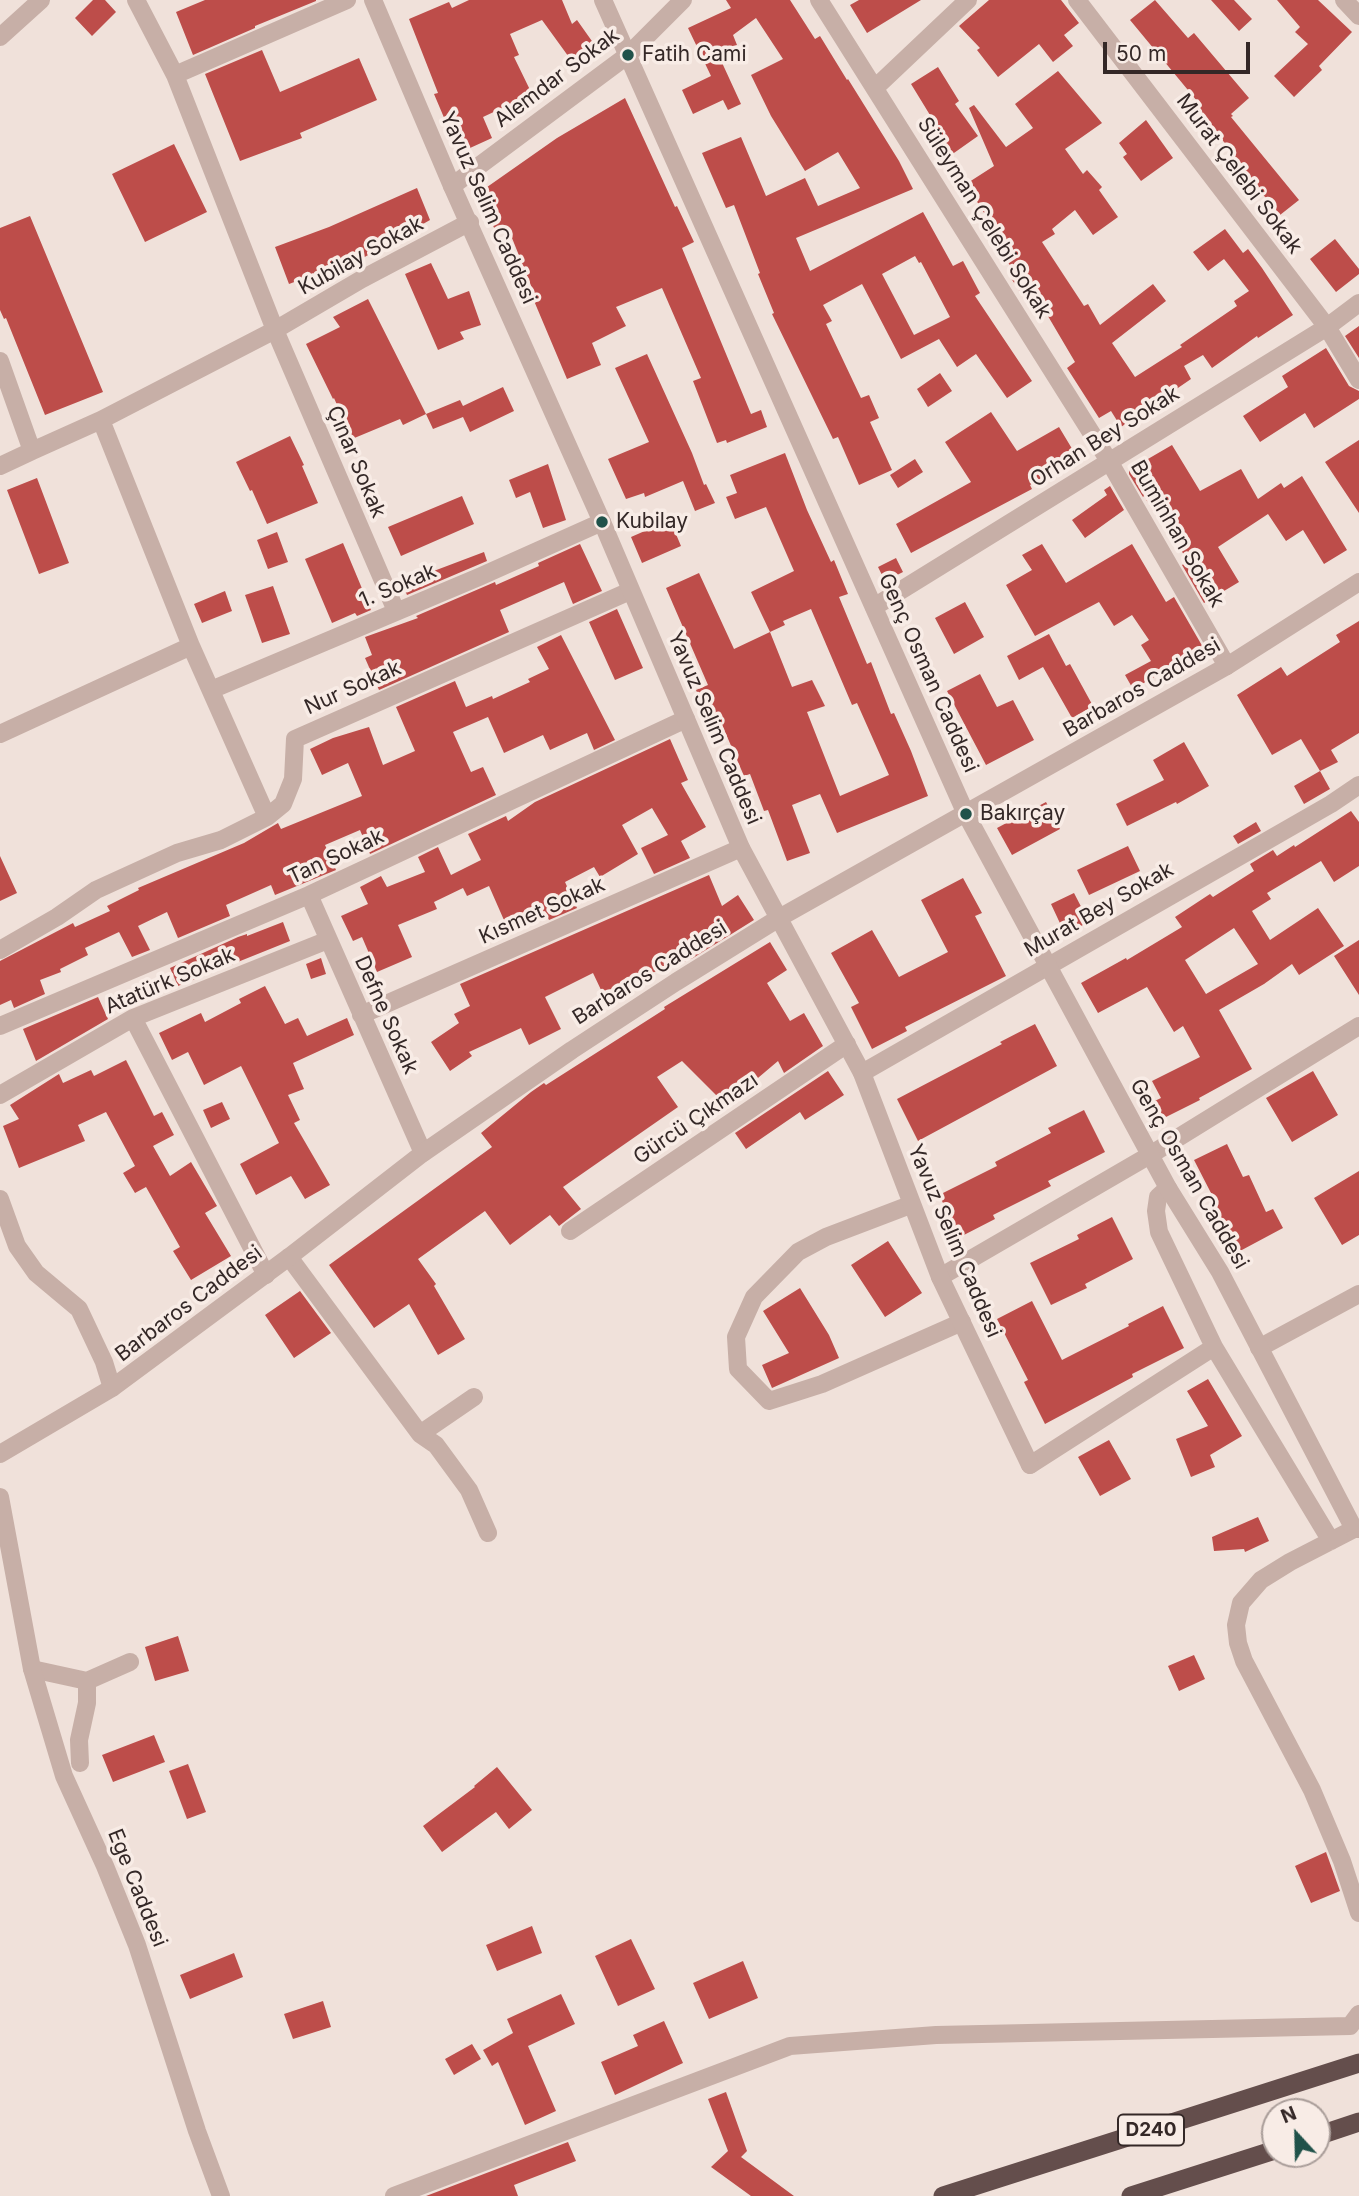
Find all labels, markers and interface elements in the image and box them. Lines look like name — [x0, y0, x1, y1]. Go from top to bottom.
street label: Alemdar Sokak — [490, 23, 624, 133]
scale bar — [1107, 28, 1254, 72]
text: 50 m — [1116, 41, 1166, 66]
place label: Fatih Cami — [642, 42, 747, 68]
marker: Fatih Cami — [620, 47, 636, 63]
street label: Murat Çelebi Sokak — [1171, 89, 1307, 259]
street label: Yavuz Selim Caddesi — [434, 108, 542, 308]
street label: Süleyman Çelebi Sokak — [912, 113, 1056, 323]
street label: Kubilay Sokak — [294, 211, 428, 301]
street label: Orhan Bey Sokak — [1026, 381, 1184, 493]
street label: Çınar Sokak — [321, 402, 391, 522]
street label: Buminhan Sokak — [1125, 456, 1229, 612]
place label: Kubilay — [616, 509, 688, 535]
marker: Kubilay — [594, 514, 610, 530]
street label: 1. Sokak — [356, 558, 440, 614]
street label: Genç Osman Caddesi — [873, 570, 983, 776]
street label: Yavuz Selim Caddesi — [662, 628, 766, 828]
street label: Barbaros Caddesi — [1059, 633, 1225, 743]
street label: Nur Sokak — [301, 656, 405, 720]
place label: Bakırçay — [980, 801, 1065, 827]
marker: Bakırçay — [958, 806, 974, 822]
street label: Tan Sokak — [284, 824, 388, 890]
street label: Murat Bey Sokak — [1020, 857, 1178, 963]
street label: Kısmet Sokak — [475, 872, 609, 950]
street label: Barbaros Caddesi — [568, 915, 732, 1031]
street label: Atatürk Sokak — [101, 942, 239, 1020]
street label: Defne Sokak — [349, 952, 423, 1078]
street label: Gürcü Çıkmazı — [629, 1068, 763, 1170]
street label: Genç Osman Caddesi — [1124, 1075, 1254, 1273]
street label: Yavuz Selim Caddesi — [902, 1141, 1006, 1341]
street label: Barbaros Caddesi — [111, 1241, 267, 1367]
street label: Ege Caddesi — [102, 1825, 172, 1951]
north arrow — [1261, 2098, 1331, 2168]
text: N — [1278, 2102, 1300, 2128]
road number: D240 — [1118, 2114, 1184, 2146]

